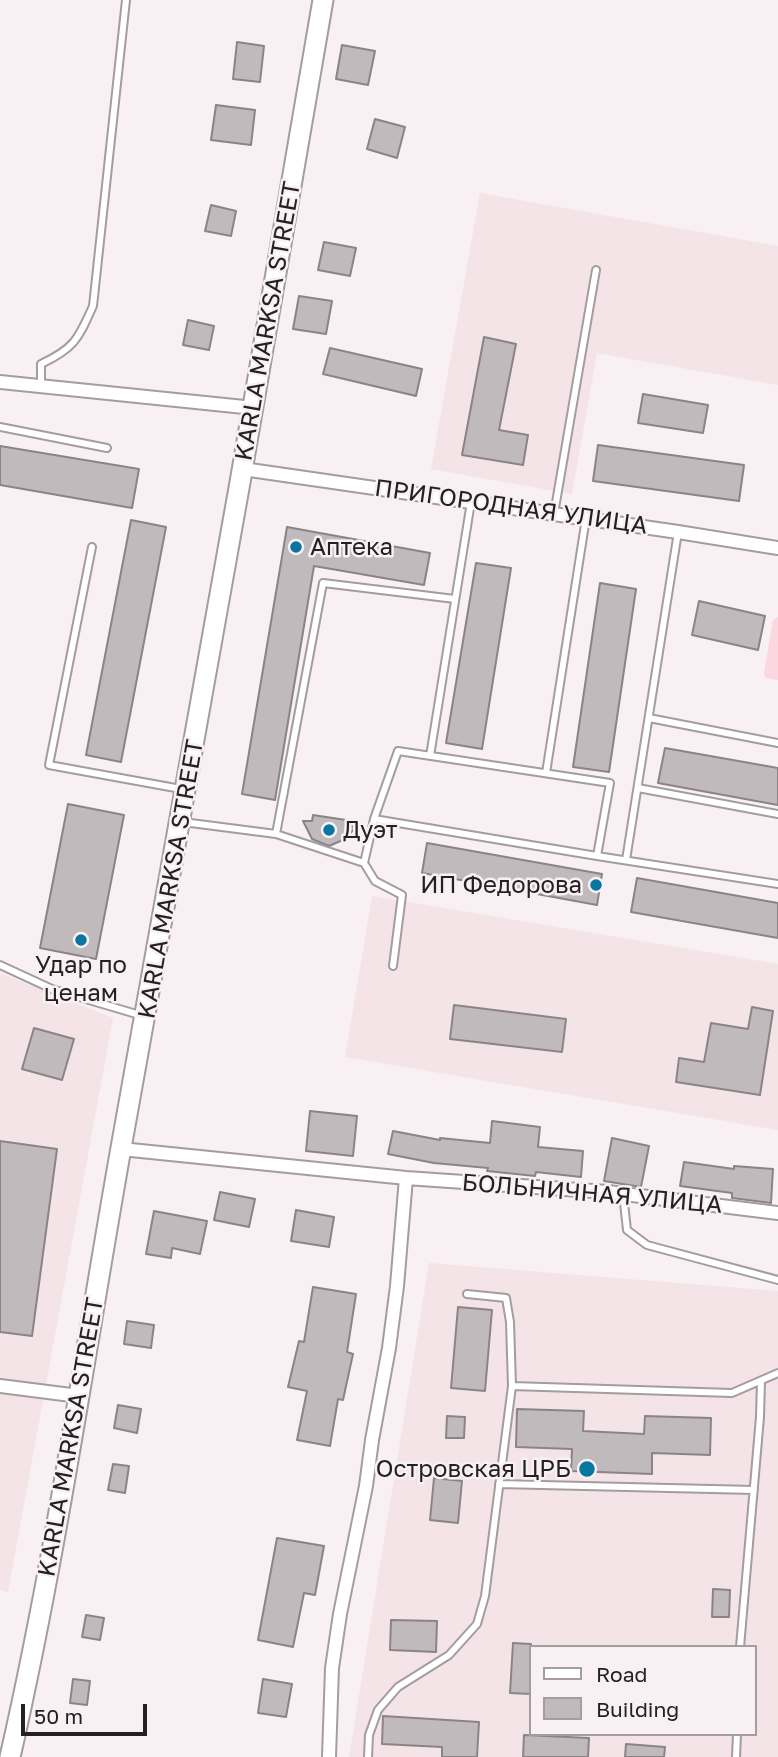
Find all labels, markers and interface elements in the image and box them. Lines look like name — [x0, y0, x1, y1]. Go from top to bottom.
street label: KARLA MARKSA STREET — [229, 179, 307, 463]
street label: ПРИГОРОДНАЯ УЛИЦА — [373, 474, 649, 540]
place label: Аптека — [310, 533, 393, 561]
marker: Аптека — [288, 539, 304, 555]
street label: KARLA MARKSA STREET — [132, 737, 210, 1021]
place label: Дуэт — [343, 816, 398, 844]
marker: Дуэт — [321, 822, 337, 838]
place label: ИП Федорова — [420, 871, 582, 899]
marker: ИП Федорова — [588, 877, 604, 893]
marker: Удар по ценам — [73, 932, 89, 948]
place label: Удар по ценам — [35, 951, 127, 1007]
street label: БОЛЬНИЧНАЯ УЛИЦА — [461, 1168, 723, 1220]
street label: KARLA MARKSA STREET — [32, 1295, 110, 1579]
place label: Островская ЦРБ — [376, 1455, 571, 1483]
marker: Островская ЦРБ — [577, 1459, 597, 1479]
legend — [530, 1645, 757, 1736]
text: Road — [596, 1661, 647, 1687]
scale bar — [24, 1690, 150, 1734]
text: Building — [596, 1696, 679, 1722]
text: 50 m — [34, 1703, 83, 1729]

